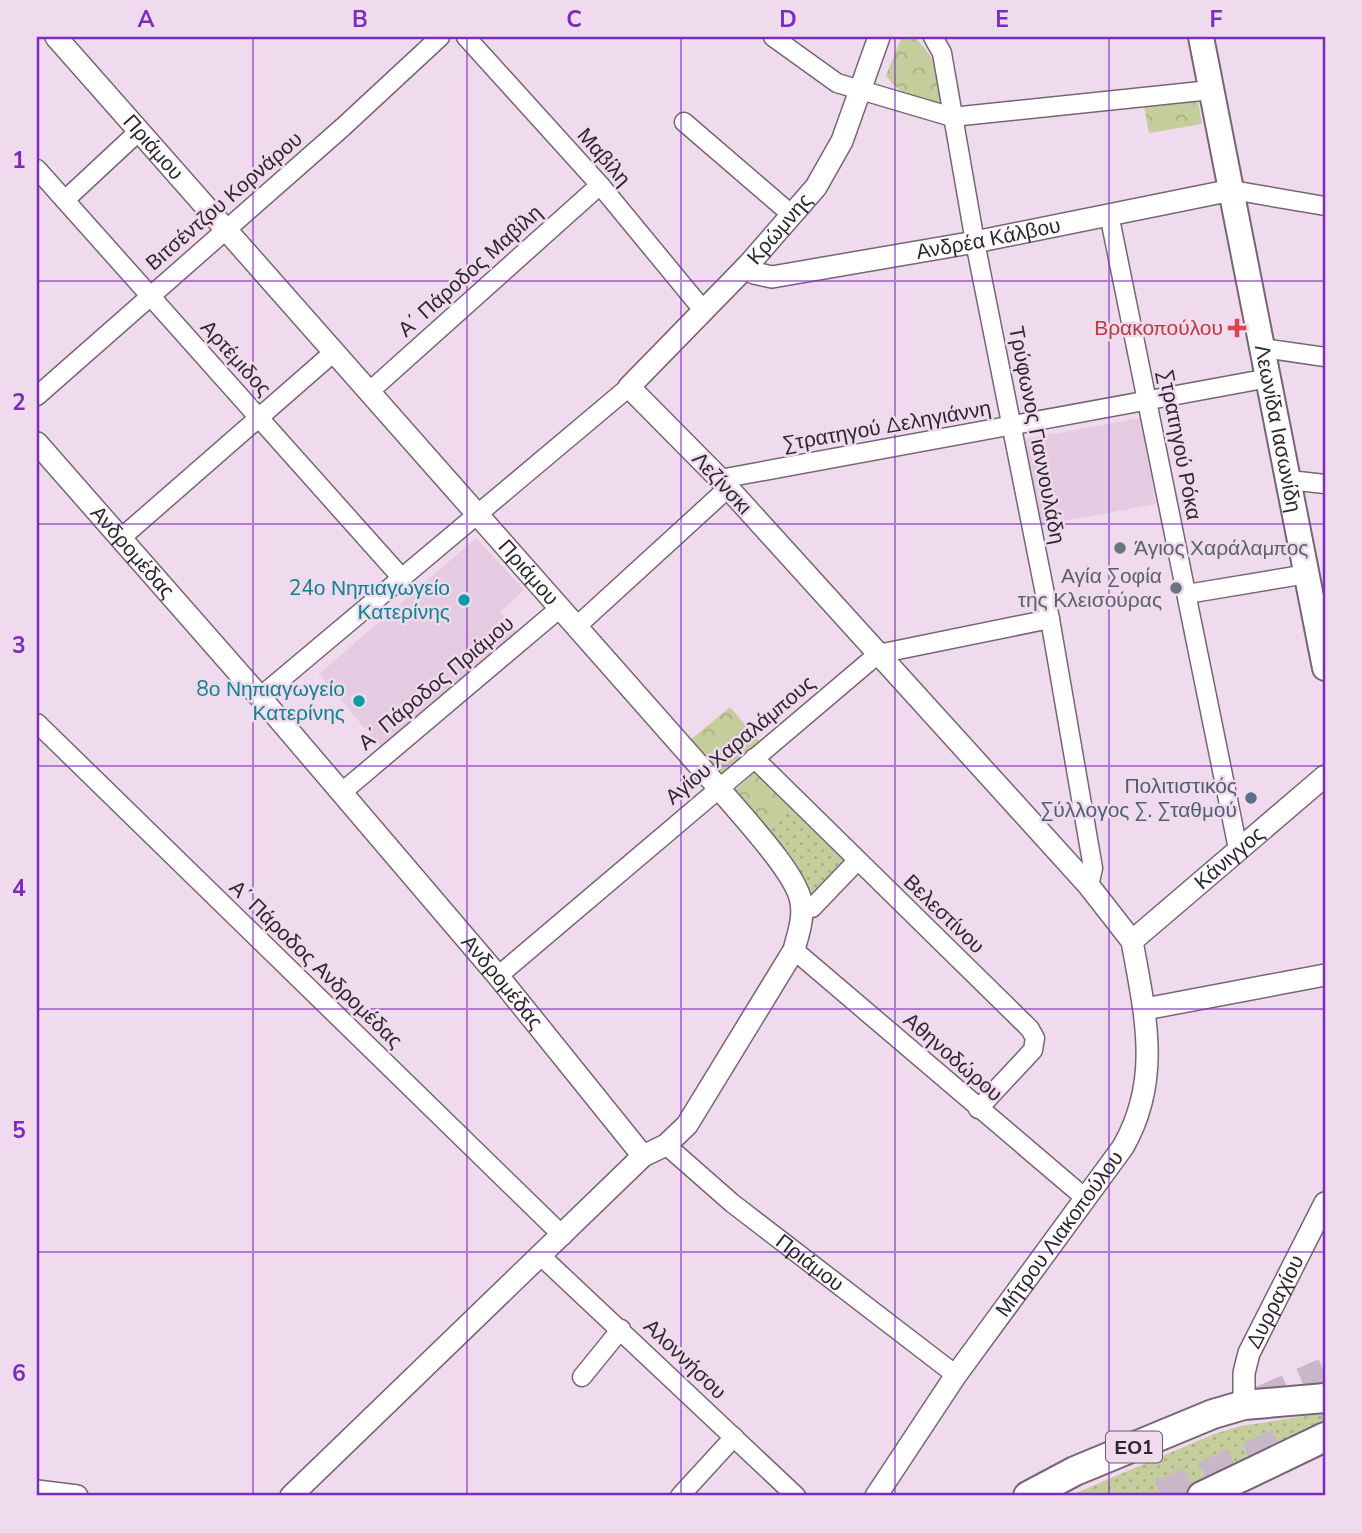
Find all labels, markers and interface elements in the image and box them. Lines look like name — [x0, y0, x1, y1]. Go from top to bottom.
text: A — [137, 4, 155, 35]
text: B — [352, 4, 368, 35]
text: C — [566, 4, 582, 35]
text: D — [779, 4, 797, 35]
text: E — [995, 4, 1009, 35]
text: F — [1210, 4, 1223, 35]
street label: Πριάμου — [117, 108, 190, 186]
street label: Μαβίλη — [571, 122, 637, 192]
street label: Βιτσέντζου Κορνάρου — [140, 125, 308, 277]
text: 1 — [12, 145, 26, 176]
street label: Κρώμνης — [741, 187, 818, 271]
street label: Α΄ Πάροδος Μαβίλη — [392, 199, 548, 343]
street label: Ανδρέα Κάλβου — [914, 211, 1063, 266]
street label: Αρτέμιδος — [194, 314, 278, 402]
place label: Βρακοπούλου — [1094, 314, 1223, 342]
marker: Βρακοπούλου — [1229, 320, 1245, 336]
street label: Τρύφωνος Γιαννουλάδη — [1002, 324, 1072, 546]
street label: Λεωνίδα Ιασωνίδη — [1248, 342, 1308, 515]
street label: Στρατηγού Ρόκα — [1152, 368, 1208, 522]
text: 2 — [12, 387, 26, 418]
street label: Στρατηγού Δεληγιάννη — [781, 394, 993, 458]
street label: Λεζίνσκι — [686, 446, 758, 521]
street label: Ανδρομέδας — [84, 500, 181, 604]
street label: Πριάμου — [492, 533, 565, 611]
place label: Άγιος Χαράλαμπος — [1134, 534, 1308, 562]
marker: Άγιος Χαράλαμπος — [1112, 540, 1128, 556]
place label: Αγία Σοφία της Κλεισούρας — [1018, 562, 1162, 614]
place label: 24ο Νηπιαγωγείο Κατερίνης — [289, 574, 450, 626]
marker: Αγία Σοφία της Κλεισούρας — [1168, 580, 1184, 596]
marker: 24ο Νηπιαγωγείο Κατερίνης — [456, 592, 472, 608]
street label: Α΄ Πάροδος Πριάμου — [352, 610, 520, 756]
text: 3 — [12, 630, 26, 661]
street label: Αγίου Χαραλάμπους — [659, 669, 821, 811]
place label: 8ο Νηπιαγωγείο Κατερίνης — [196, 675, 345, 727]
marker: 8ο Νηπιαγωγείο Κατερίνης — [351, 693, 367, 709]
place label: Πολιτιστικός Σύλλογος Σ. Σταθμού — [1041, 772, 1237, 824]
marker: Πολιτιστικός Σύλλογος Σ. Σταθμού — [1243, 790, 1259, 806]
street label: Κάνιγγος — [1188, 820, 1270, 896]
street label: Βελεστίνου — [897, 868, 991, 960]
text: 4 — [12, 873, 26, 904]
street label: Α΄ Πάροδος Ανδρομέδας — [223, 874, 409, 1054]
street label: Ανδρομέδας — [455, 929, 549, 1035]
street label: Αθηνοδώρου — [897, 1006, 1009, 1108]
text: 5 — [12, 1115, 26, 1146]
street label: Μήτρου Λιακοπούλου — [989, 1145, 1130, 1323]
street label: Πριάμου — [770, 1228, 850, 1298]
street label: Δυρραχίου — [1239, 1250, 1310, 1354]
street label: Αλοννήσου — [638, 1313, 732, 1405]
text: 6 — [12, 1358, 26, 1389]
road number: ΕΟ1 — [1106, 1432, 1162, 1462]

